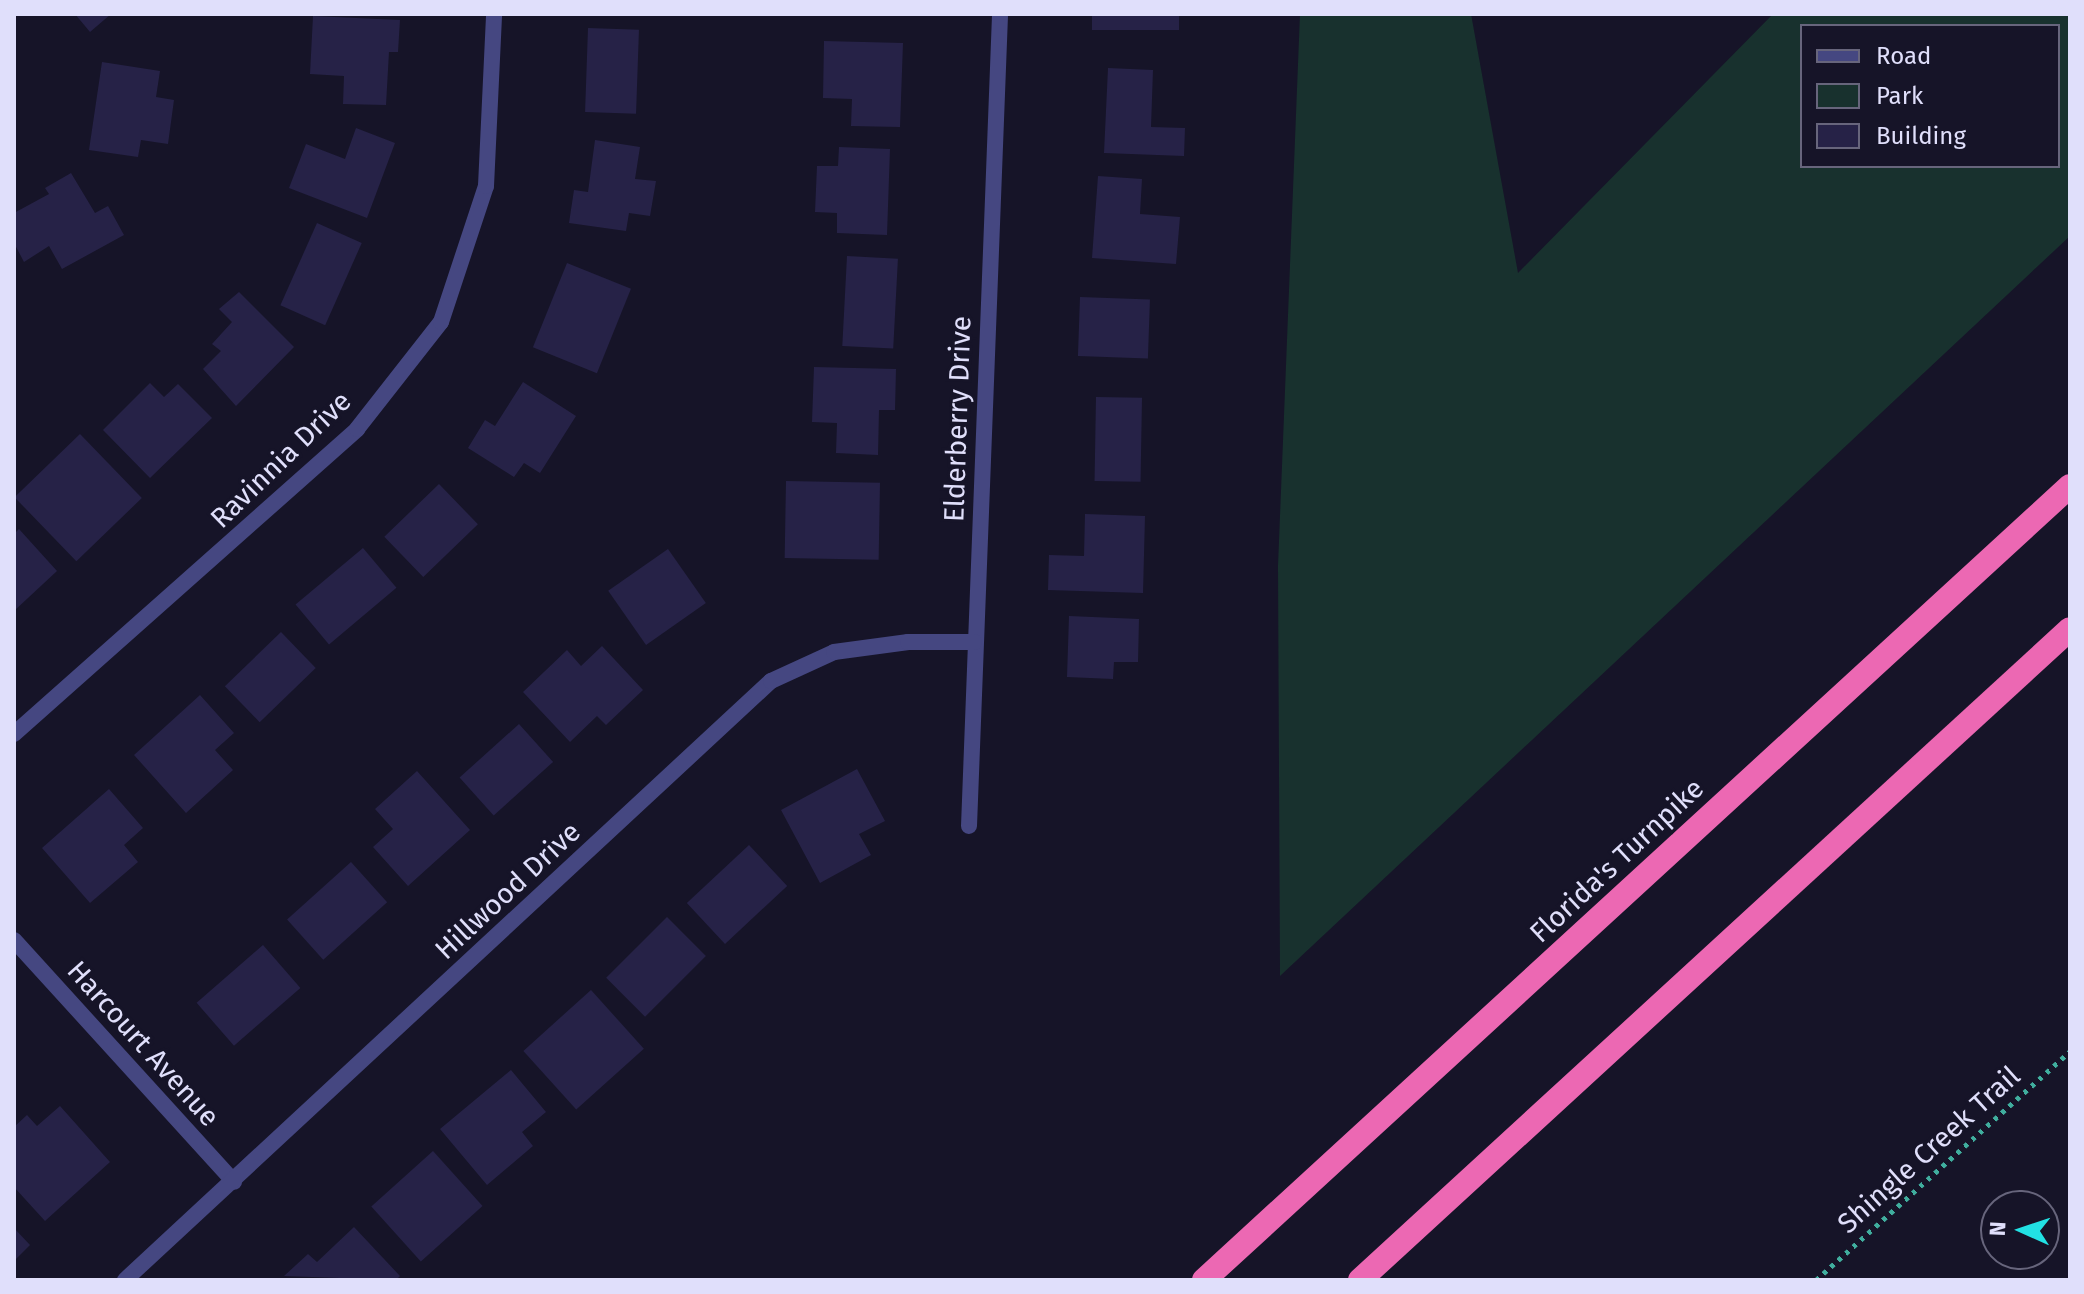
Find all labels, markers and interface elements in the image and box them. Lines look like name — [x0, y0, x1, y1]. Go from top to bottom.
legend — [1800, 24, 2060, 168]
text: Road — [1876, 42, 1931, 70]
text: Park — [1876, 82, 1923, 110]
text: Building — [1876, 122, 1966, 150]
street label: Elderberry Drive — [938, 315, 978, 523]
street label: Ravinnia Drive — [204, 385, 358, 535]
street label: Florida's Turnpike — [1523, 772, 1711, 950]
street label: Hillwood Drive — [429, 815, 587, 967]
street label: Harcourt Avenue — [60, 954, 226, 1134]
street label: Shingle Creek Trail — [1831, 1059, 2027, 1241]
north arrow — [1980, 1190, 2060, 1270]
text: N — [1984, 1221, 2011, 1237]

